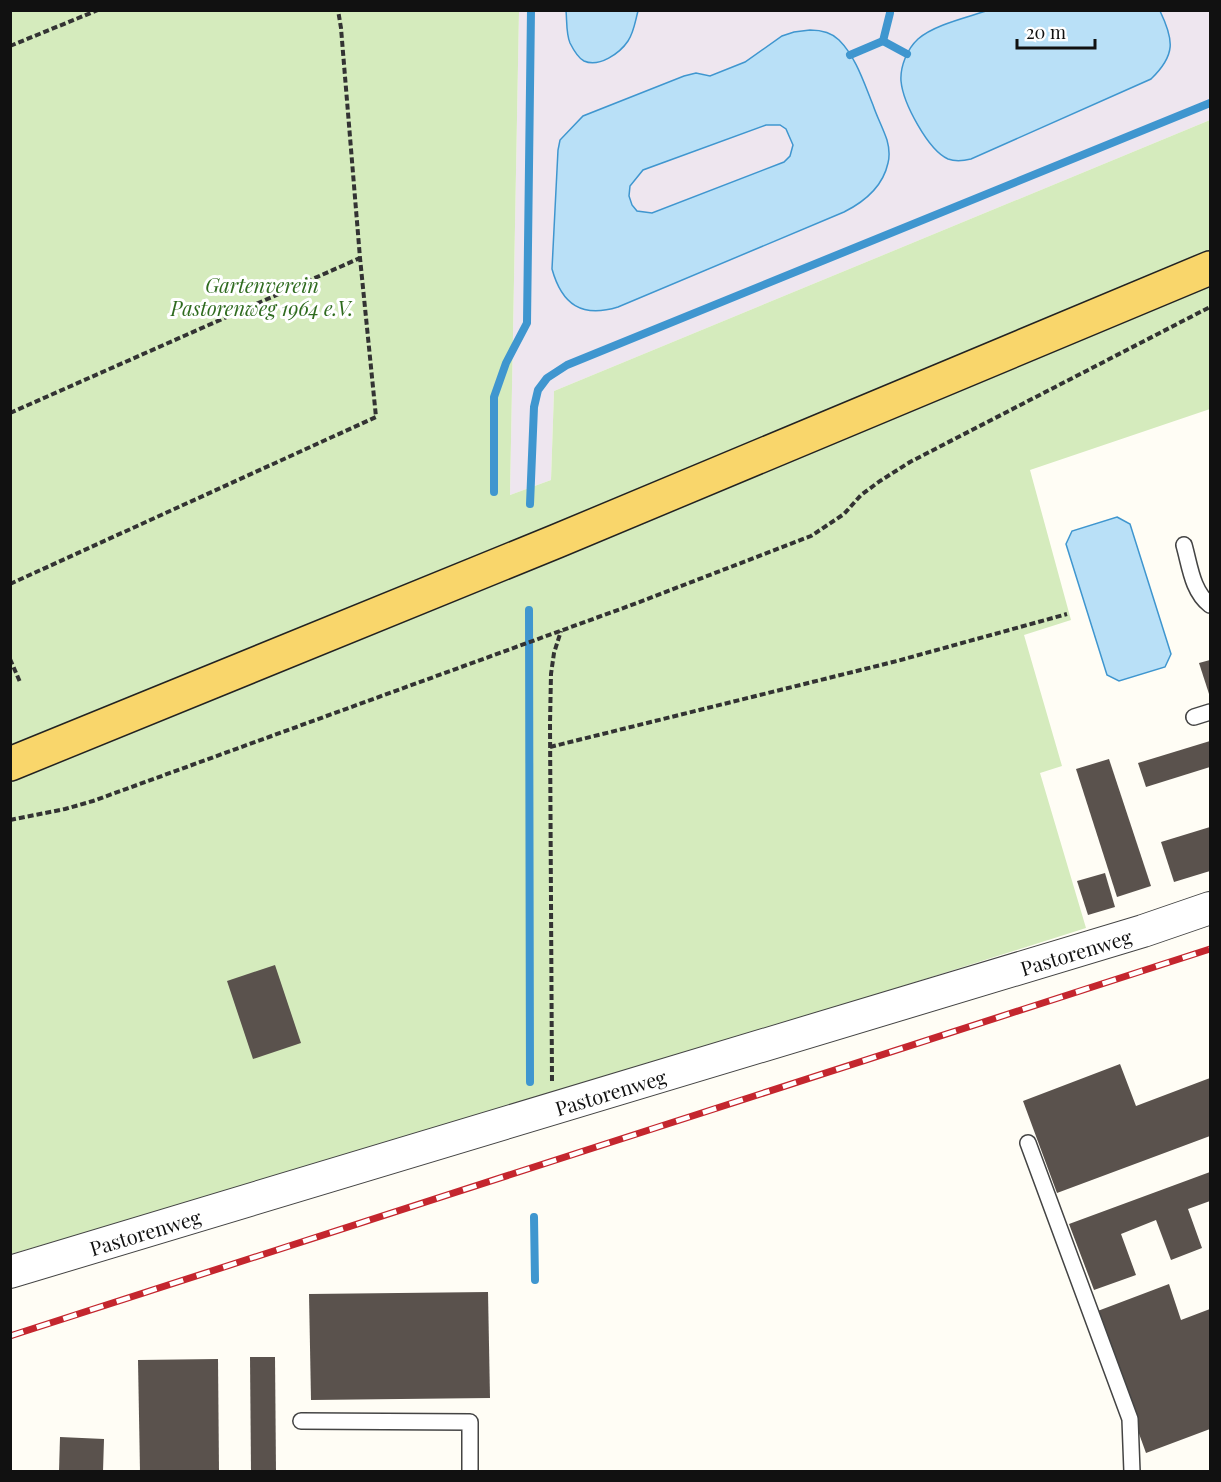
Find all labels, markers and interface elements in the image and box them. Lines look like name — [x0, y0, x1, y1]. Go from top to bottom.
scale bar — [1017, 12, 1095, 50]
text: 20 m — [1026, 20, 1066, 44]
park label: Gartenverein Pastorenweg 1964 e.V. — [170, 271, 353, 321]
street label: Pastorenweg — [1017, 922, 1135, 981]
street label: Pastorenweg — [552, 1062, 670, 1121]
street label: Pastorenweg — [86, 1202, 204, 1261]

